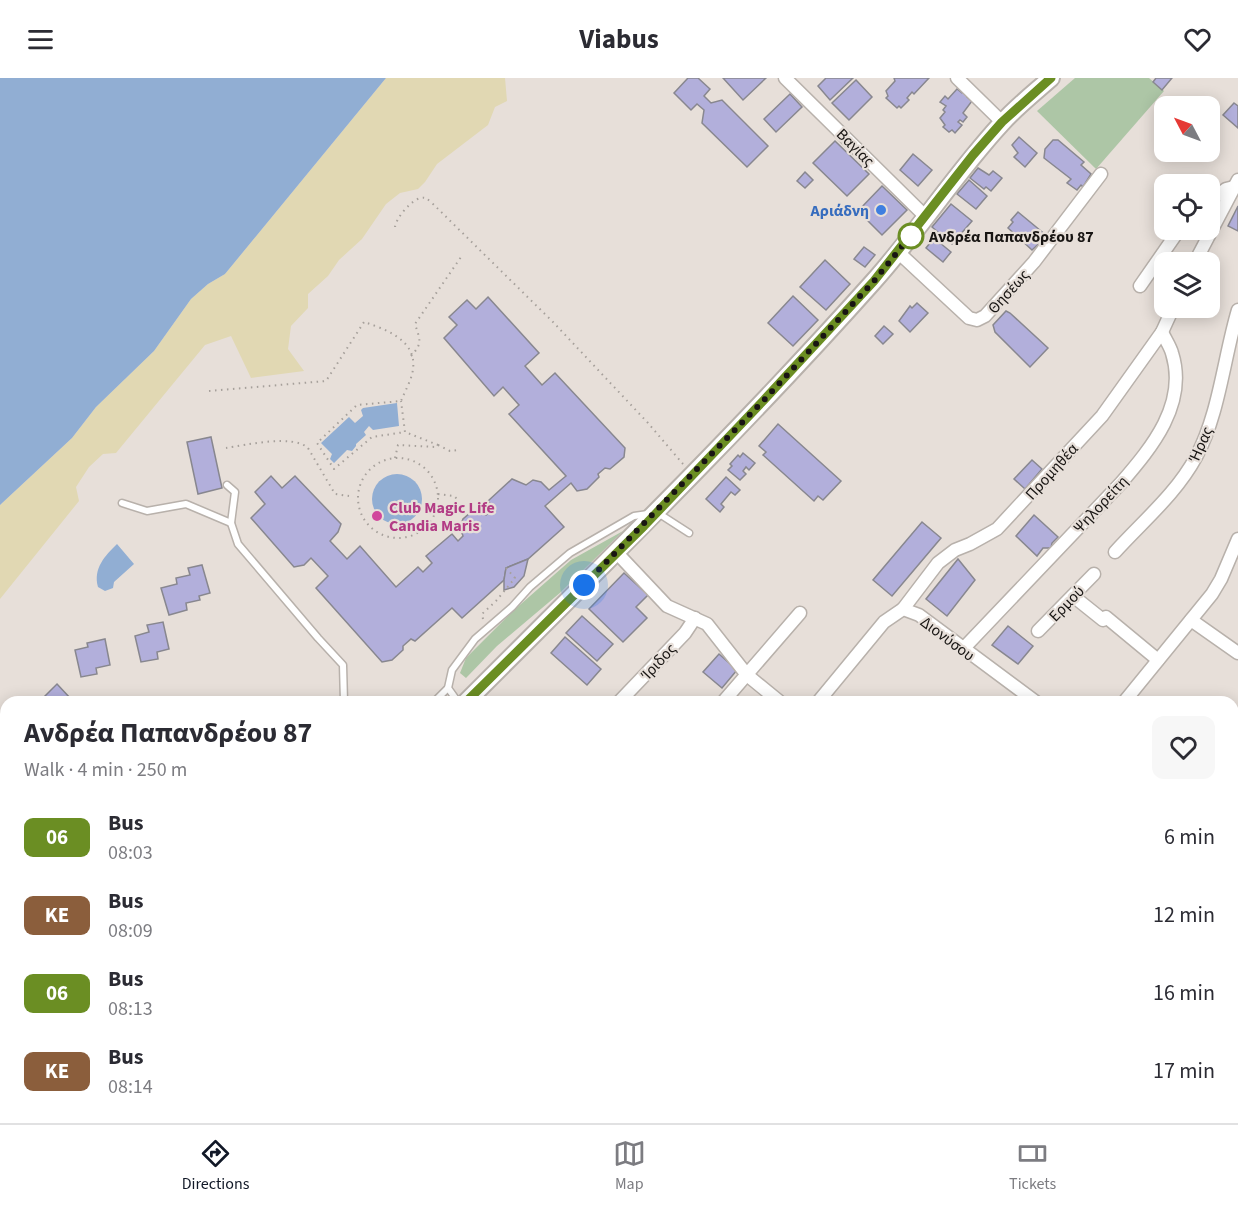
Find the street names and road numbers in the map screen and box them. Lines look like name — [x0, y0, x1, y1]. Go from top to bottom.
street label: Βαγίας — [831, 124, 879, 172]
street label: Θησέως — [983, 265, 1035, 319]
street label: Ήρας — [1183, 423, 1218, 466]
street label: Προμηθέα — [1020, 438, 1083, 505]
street label: Ψηλορείτη — [1068, 471, 1133, 538]
street label: Ερμού — [1044, 581, 1089, 627]
street label: Διονύσου — [916, 611, 979, 666]
street label: Ίριδος — [636, 639, 681, 685]

